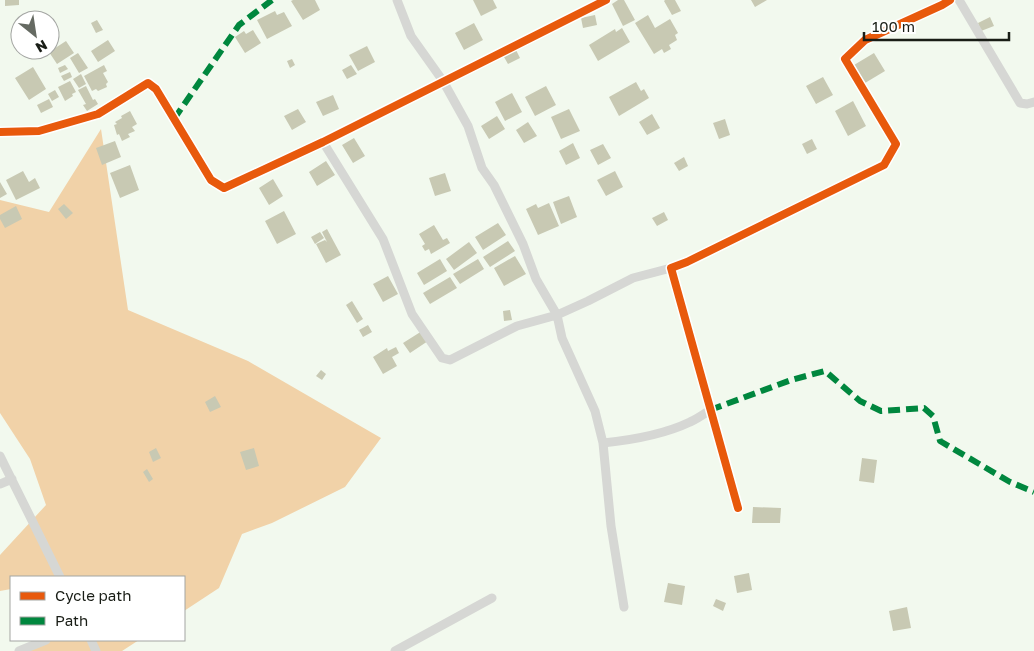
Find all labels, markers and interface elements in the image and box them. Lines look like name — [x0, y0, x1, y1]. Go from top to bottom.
north arrow — [10, 10, 60, 60]
scale bar — [864, 10, 1009, 42]
text: 100 m — [872, 17, 915, 35]
text: N — [33, 37, 51, 57]
legend — [10, 576, 185, 641]
text: Cycle path — [55, 586, 131, 604]
text: Path — [55, 611, 88, 629]

